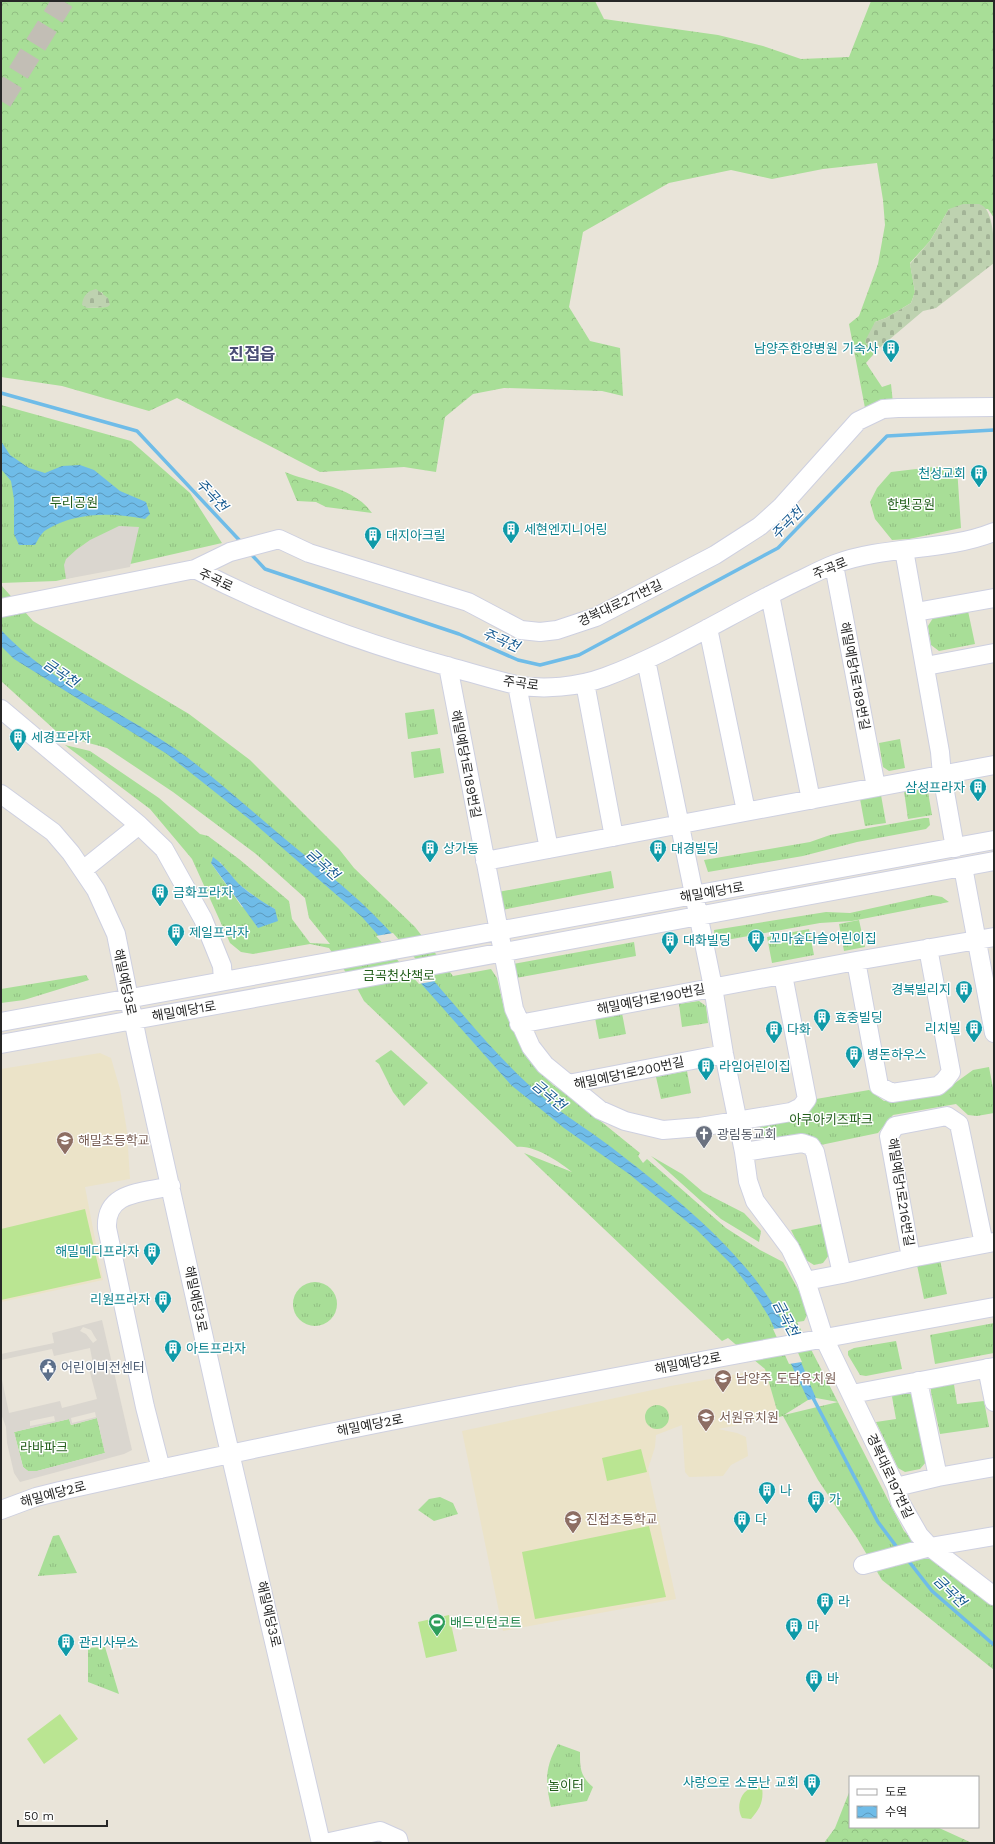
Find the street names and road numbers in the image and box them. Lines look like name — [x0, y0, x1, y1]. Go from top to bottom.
street label: 주곡로 — [811, 554, 849, 582]
street label: 주곡로 — [197, 566, 235, 594]
street label: 경복대로271번길 — [575, 577, 665, 629]
street label: 해밀예당1로189번길 — [837, 621, 873, 731]
street label: 주곡로 — [502, 673, 540, 693]
street label: 해밀예당1로189번길 — [448, 709, 484, 819]
street label: 해밀예당1로 — [679, 879, 745, 905]
street label: 해밀예당3로 — [111, 947, 139, 1017]
street label: 해밀예당1로190번길 — [596, 981, 706, 1017]
street label: 해밀예당1로 — [151, 998, 217, 1024]
street label: 해밀예당1로200번길 — [572, 1054, 686, 1092]
street label: 해밀예당1로216번길 — [885, 1137, 917, 1247]
street label: 해밀예당3로 — [182, 1264, 210, 1334]
street label: 해밀예당2로 — [653, 1349, 723, 1377]
street label: 해밀예당2로 — [335, 1411, 405, 1439]
street label: 경복대로197번길 — [864, 1431, 916, 1521]
street label: 해밀예당2로 — [19, 1478, 88, 1510]
street label: 해밀예당3로 — [254, 1579, 284, 1649]

